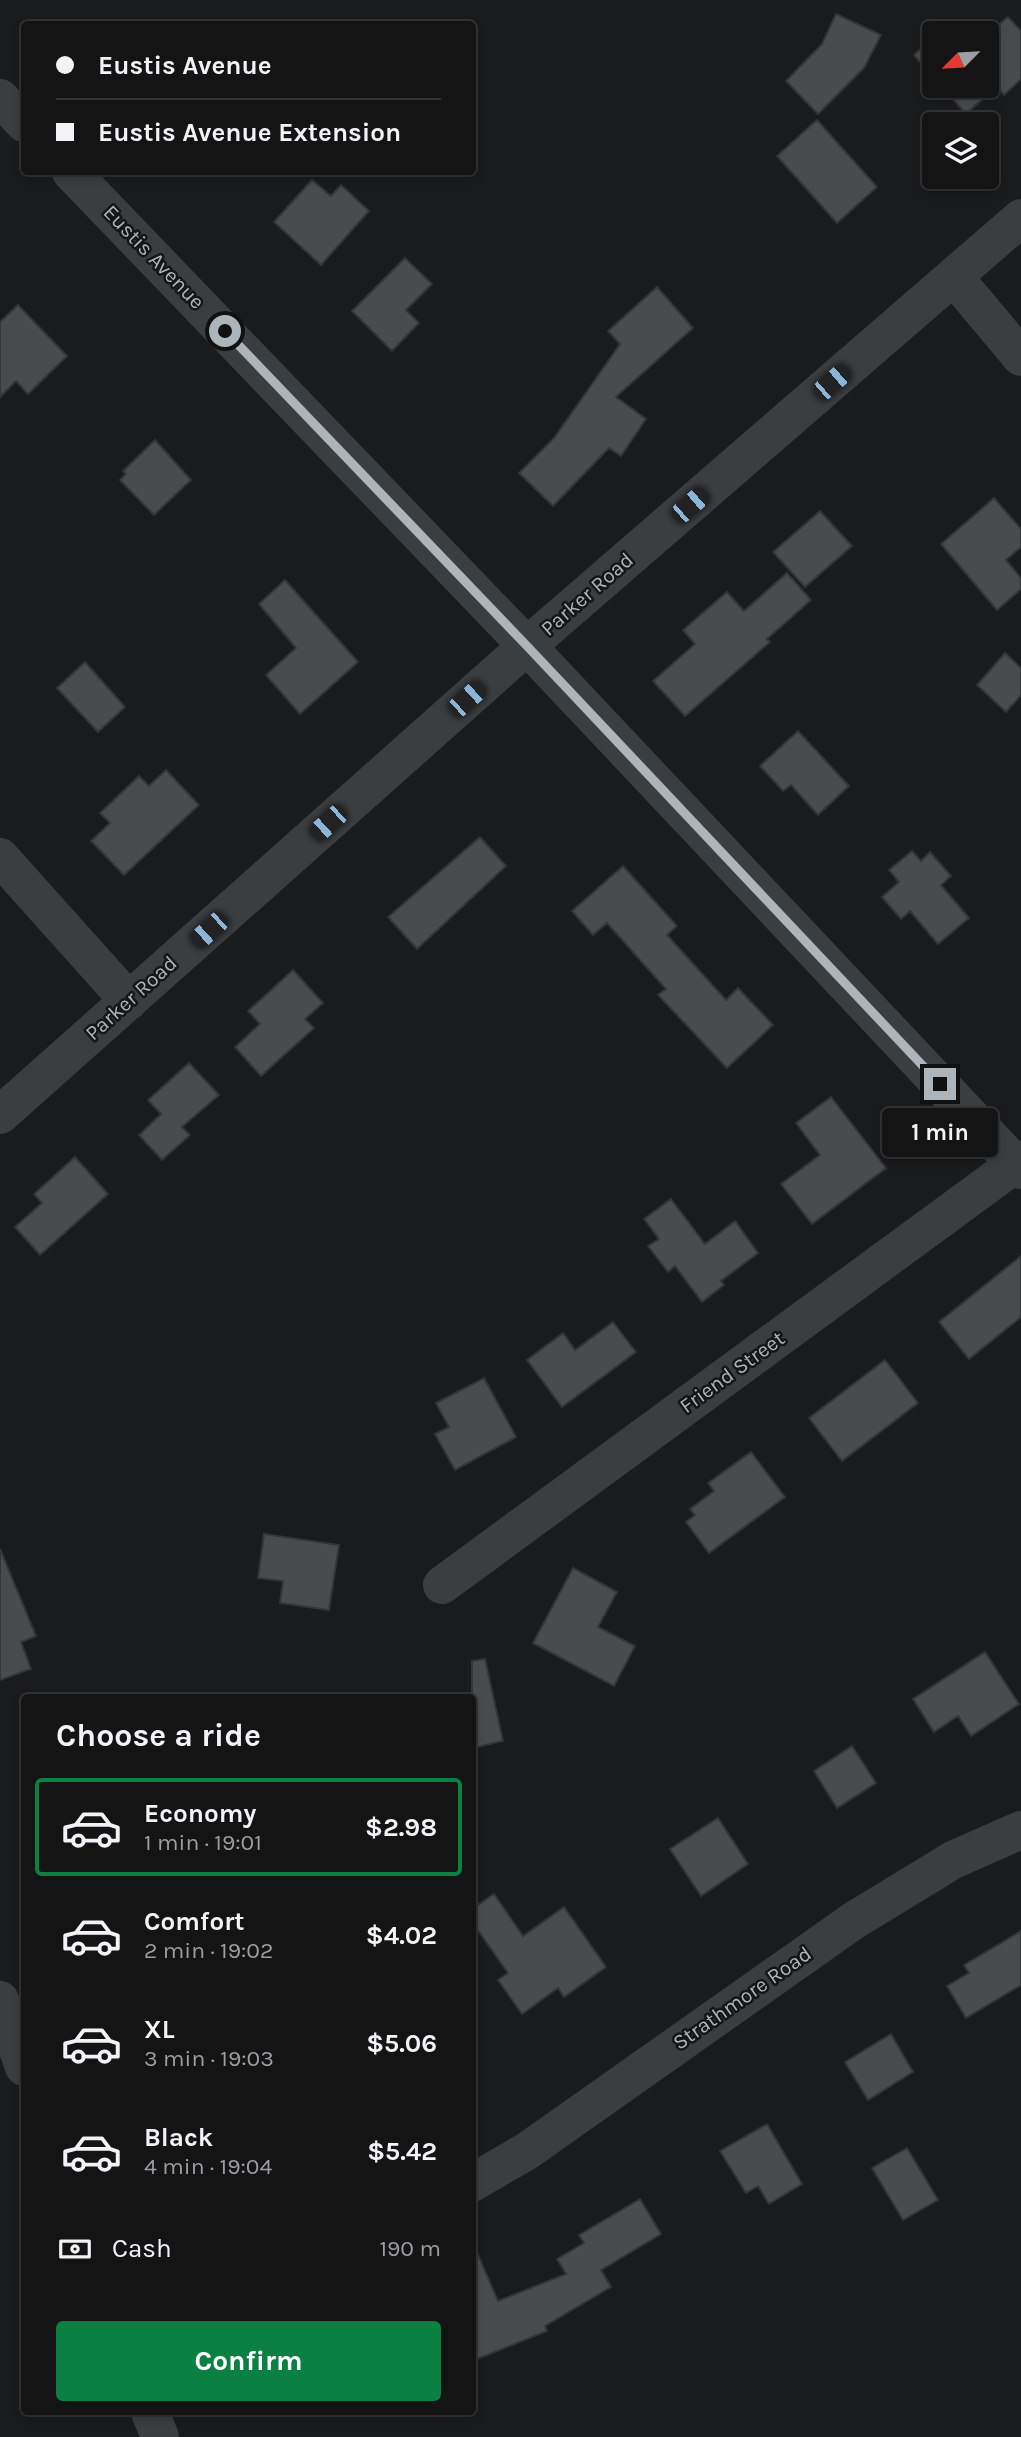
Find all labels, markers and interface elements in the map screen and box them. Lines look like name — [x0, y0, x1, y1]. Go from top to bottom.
north arrow — [922, 21, 999, 98]
map controls — [922, 21, 999, 189]
text: Eustis Avenue — [98, 50, 272, 81]
button: layers — [922, 112, 999, 189]
text: Eustis Avenue Extension — [98, 117, 401, 148]
street label: Eustis Avenue — [99, 200, 209, 314]
route start — [209, 315, 241, 347]
car — [810, 360, 855, 404]
car — [668, 483, 713, 527]
street label: Parker Road — [536, 547, 638, 641]
car — [445, 677, 490, 721]
car — [306, 801, 351, 845]
car — [187, 908, 232, 952]
street label: Parker Road — [80, 951, 182, 1045]
route end — [924, 1068, 956, 1100]
callout: 1 min — [882, 1108, 998, 1158]
text: 1 min — [911, 1119, 969, 1146]
street label: Friend Street — [675, 1326, 789, 1418]
text: Choose a ride — [56, 1717, 261, 1754]
icon: car — [60, 1796, 123, 1859]
text: Economy — [144, 1798, 256, 1829]
text: $2.98 — [365, 1812, 437, 1843]
text: 1 min · 19:01 — [144, 1829, 262, 1856]
icon: car — [60, 1904, 123, 1967]
text: Comfort — [144, 1906, 245, 1937]
text: $4.02 — [366, 1920, 437, 1951]
text: 2 min · 19:02 — [144, 1937, 273, 1964]
street label: Strathmore Road — [668, 1941, 816, 2055]
icon: car — [60, 2012, 123, 2075]
text: XL — [144, 2014, 175, 2045]
text: $5.06 — [366, 2028, 437, 2059]
text: 3 min · 19:03 — [144, 2045, 274, 2072]
icon: car — [60, 2120, 123, 2183]
text: Black — [144, 2122, 213, 2153]
text: $5.42 — [367, 2136, 437, 2167]
text: 4 min · 19:04 — [144, 2153, 272, 2180]
icon: cash — [56, 2230, 94, 2268]
text: Cash — [112, 2233, 172, 2264]
text: 190 m — [379, 2235, 441, 2262]
button: Confirm — [56, 2321, 441, 2401]

